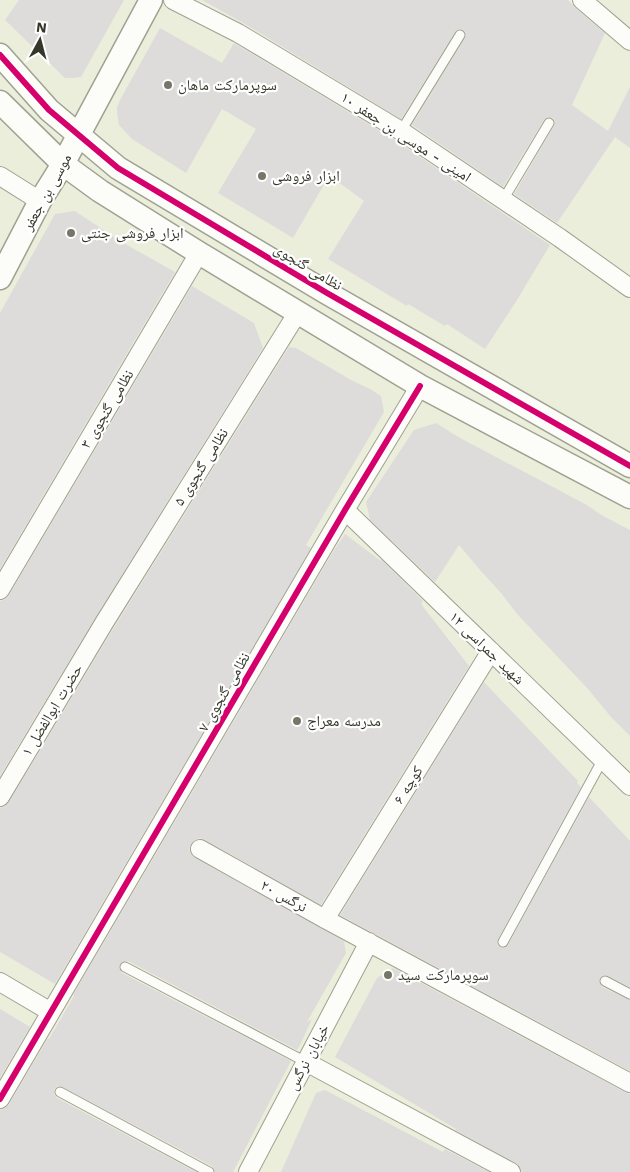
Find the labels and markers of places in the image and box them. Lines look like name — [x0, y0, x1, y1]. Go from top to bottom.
place label: سوپرمارکت ماهان — [178, 76, 277, 95]
marker: سوپرمارکت ماهان — [162, 79, 174, 91]
place label: ابزار فروشی — [272, 167, 340, 186]
marker: ابزار فروشی — [256, 170, 268, 182]
place label: ابزار فروشی جنتی — [81, 224, 184, 243]
marker: ابزار فروشی جنتی — [65, 227, 77, 239]
place label: مدرسه معراج — [307, 712, 381, 731]
marker: مدرسه معراج — [291, 715, 303, 727]
place label: سوپرمارکت سید — [398, 966, 489, 984]
marker: سوپرمارکت سید — [382, 969, 394, 981]

